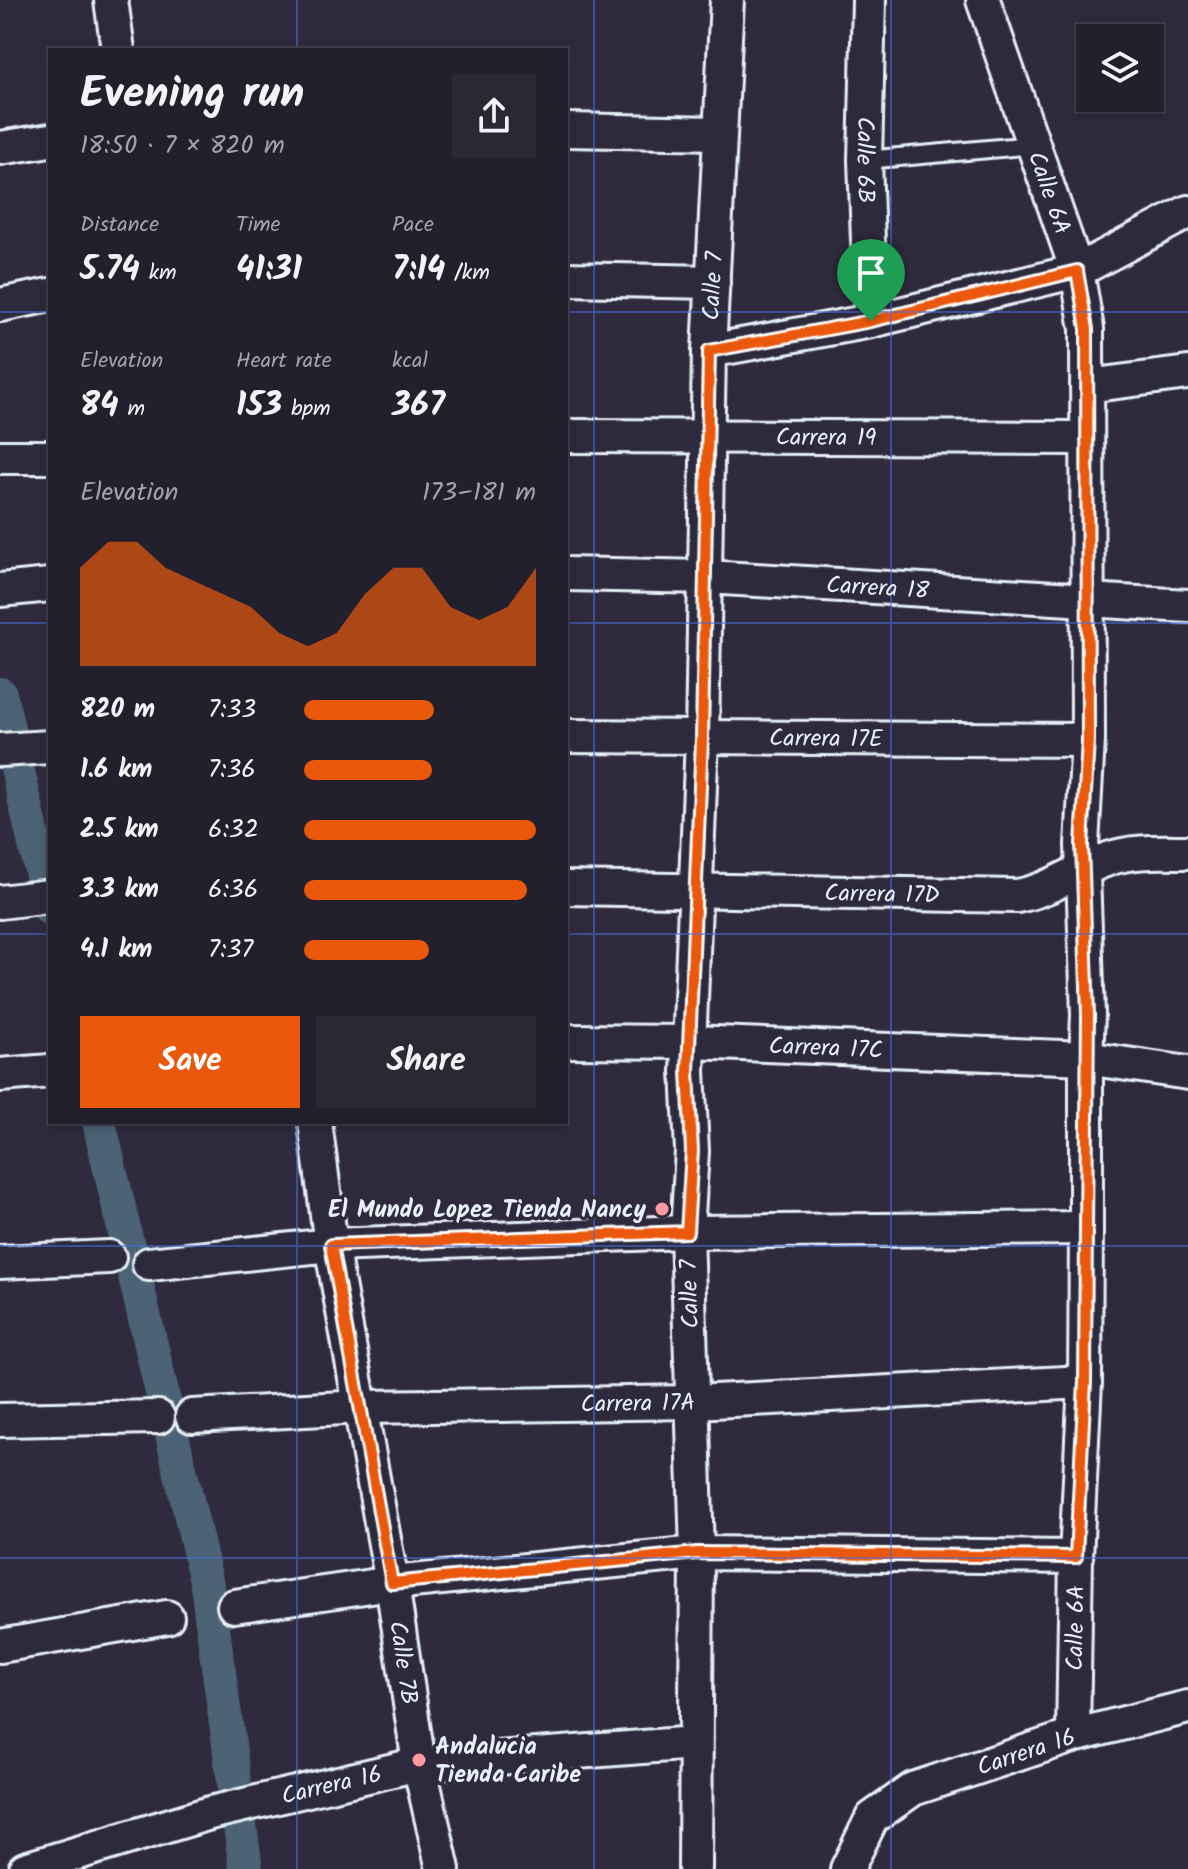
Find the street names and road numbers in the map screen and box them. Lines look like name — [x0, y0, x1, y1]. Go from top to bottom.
street label: Calle 6B — [844, 116, 885, 204]
street label: Calle 6A — [1016, 146, 1081, 240]
street label: Calle 7 — [693, 250, 735, 321]
street label: Carrera 19 — [776, 419, 877, 458]
street label: Carrera 18 — [825, 566, 931, 611]
street label: Carrera 17E — [769, 720, 884, 759]
street label: Carrera 17D — [824, 875, 940, 916]
street label: Carrera 17C — [768, 1027, 884, 1071]
street label: Calle 7 — [670, 1258, 711, 1329]
street label: Carrera 17A — [580, 1384, 695, 1425]
street label: Calle 6A — [1056, 1585, 1097, 1671]
street label: Calle 7B — [377, 1618, 428, 1707]
street label: Carrera 16 — [972, 1718, 1081, 1788]
street label: Carrera 16 — [278, 1755, 386, 1817]

